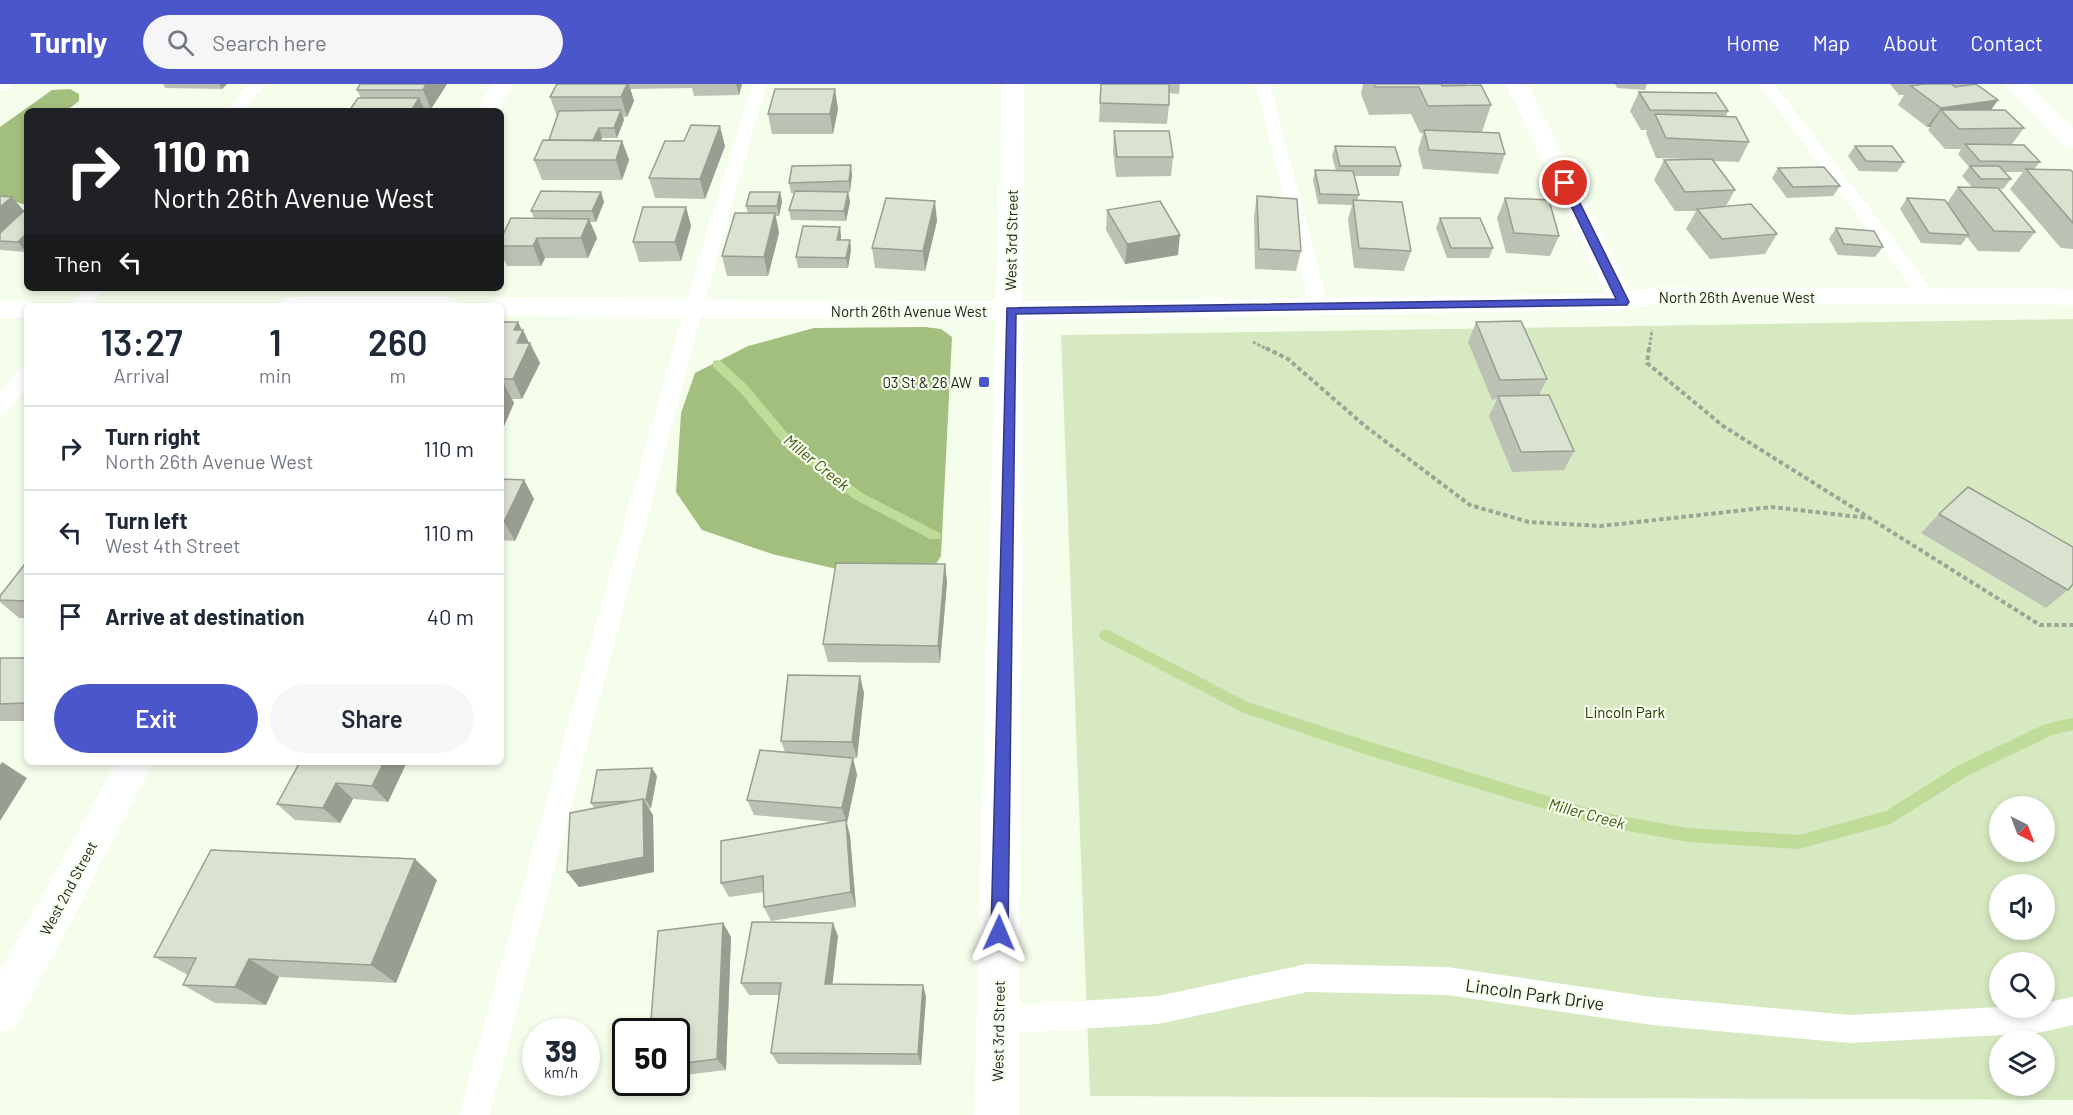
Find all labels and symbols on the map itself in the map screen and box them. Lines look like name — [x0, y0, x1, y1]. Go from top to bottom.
pin — [1539, 157, 1590, 208]
street label: West 3rd Street — [1001, 189, 1021, 291]
street label: North 26th Avenue West — [1659, 288, 1815, 306]
street label: North 26th Avenue West — [831, 302, 987, 320]
place label: 03 St & 26 AW — [882, 373, 972, 391]
marker: 03 St & 26 AW — [977, 375, 991, 389]
water label: Miller Creek — [781, 430, 854, 494]
park label: Lincoln Park — [1585, 703, 1666, 721]
water label: Miller Creek — [1547, 794, 1628, 832]
north arrow — [1989, 796, 2055, 862]
street label: West 2nd Street — [36, 838, 100, 938]
position arrow — [967, 901, 1031, 965]
street label: Lincoln Park Drive — [1464, 973, 1606, 1015]
street label: West 3rd Street — [988, 980, 1008, 1082]
speed limit sign: 50 — [612, 1018, 690, 1096]

